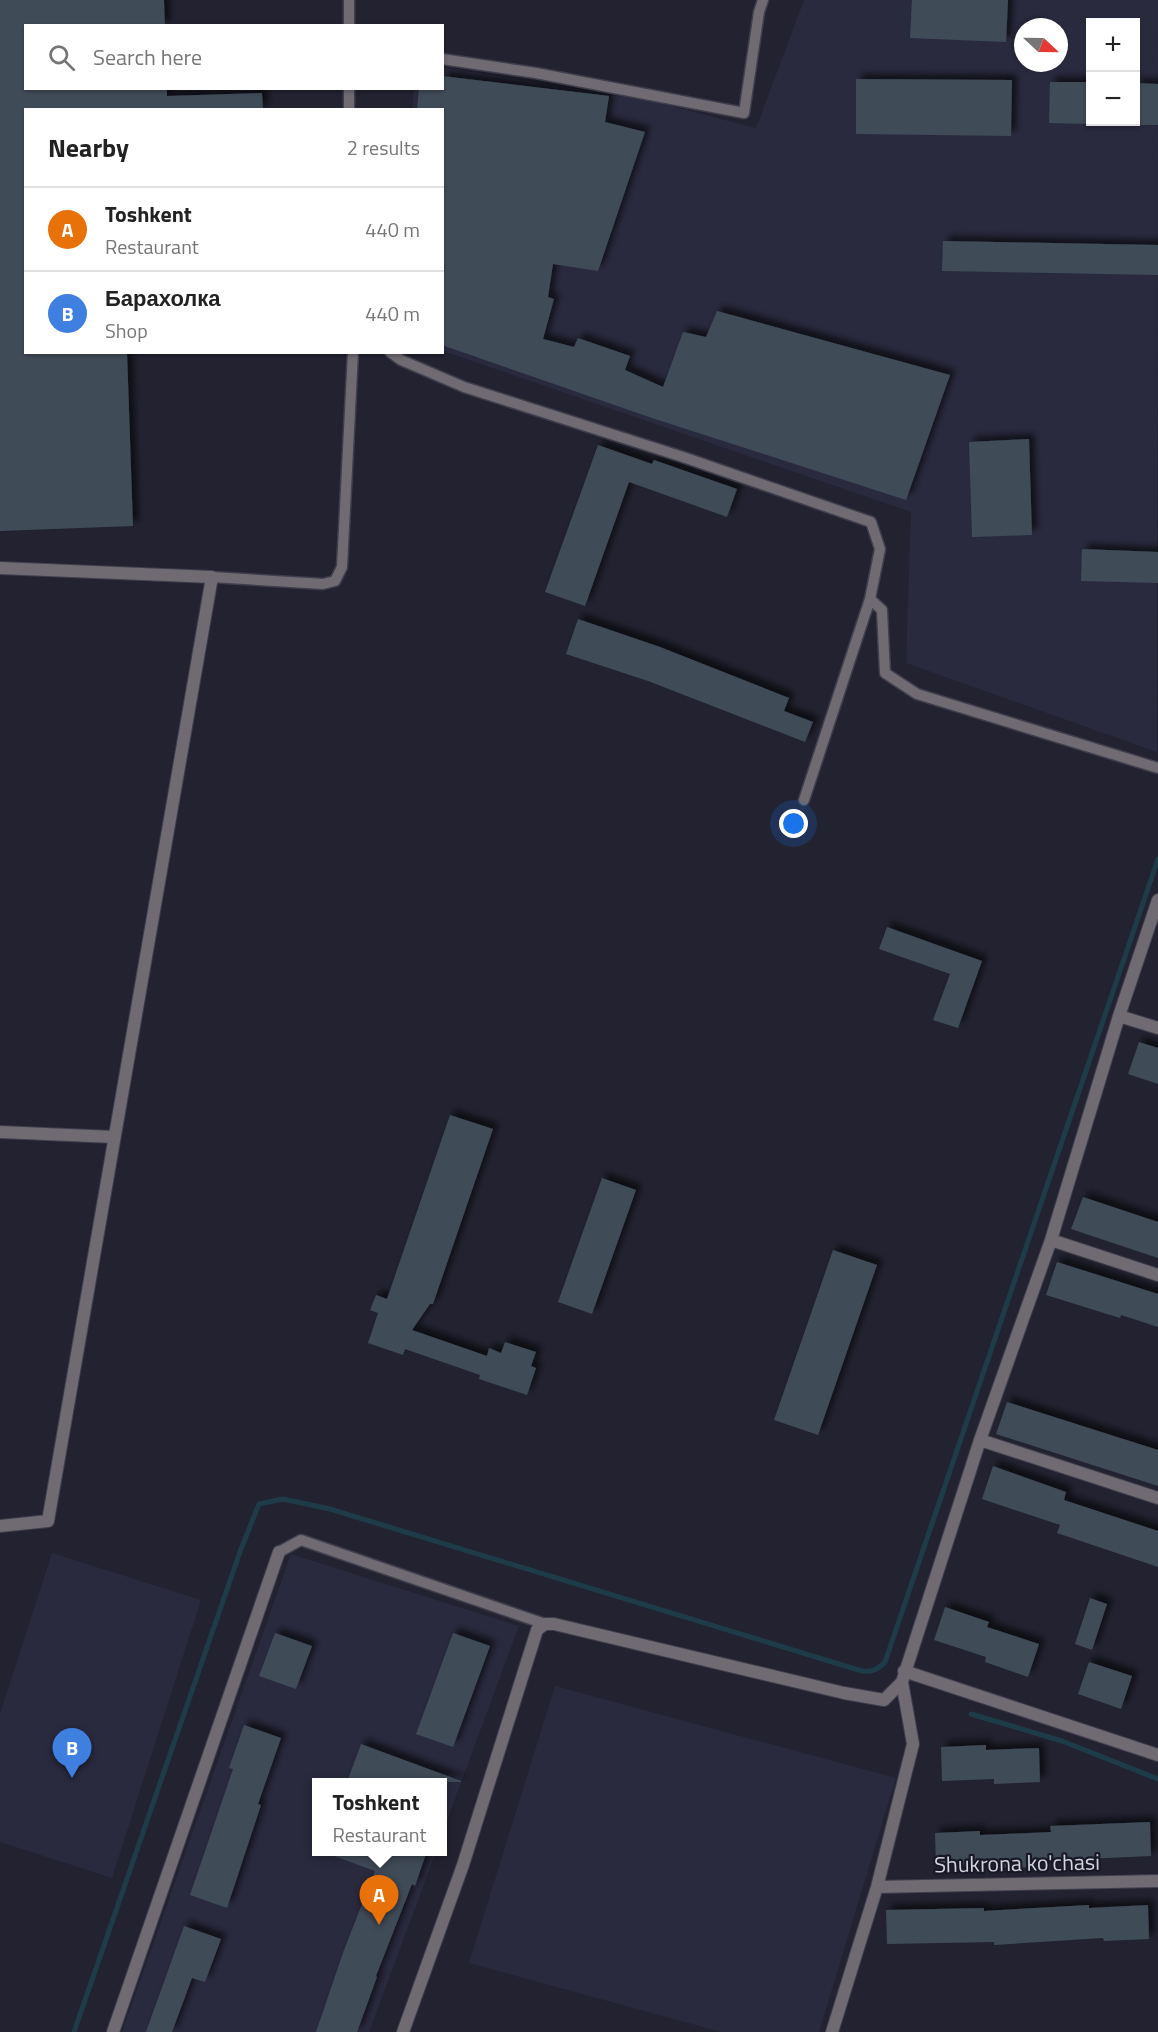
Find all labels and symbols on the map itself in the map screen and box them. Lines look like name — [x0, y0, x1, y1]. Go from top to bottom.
north arrow — [1014, 18, 1068, 72]
your location — [779, 809, 808, 838]
pin: B — [52, 1728, 92, 1778]
street label: Shukrona ko'chasi — [934, 1845, 1100, 1881]
pin: A — [360, 1876, 398, 1925]

